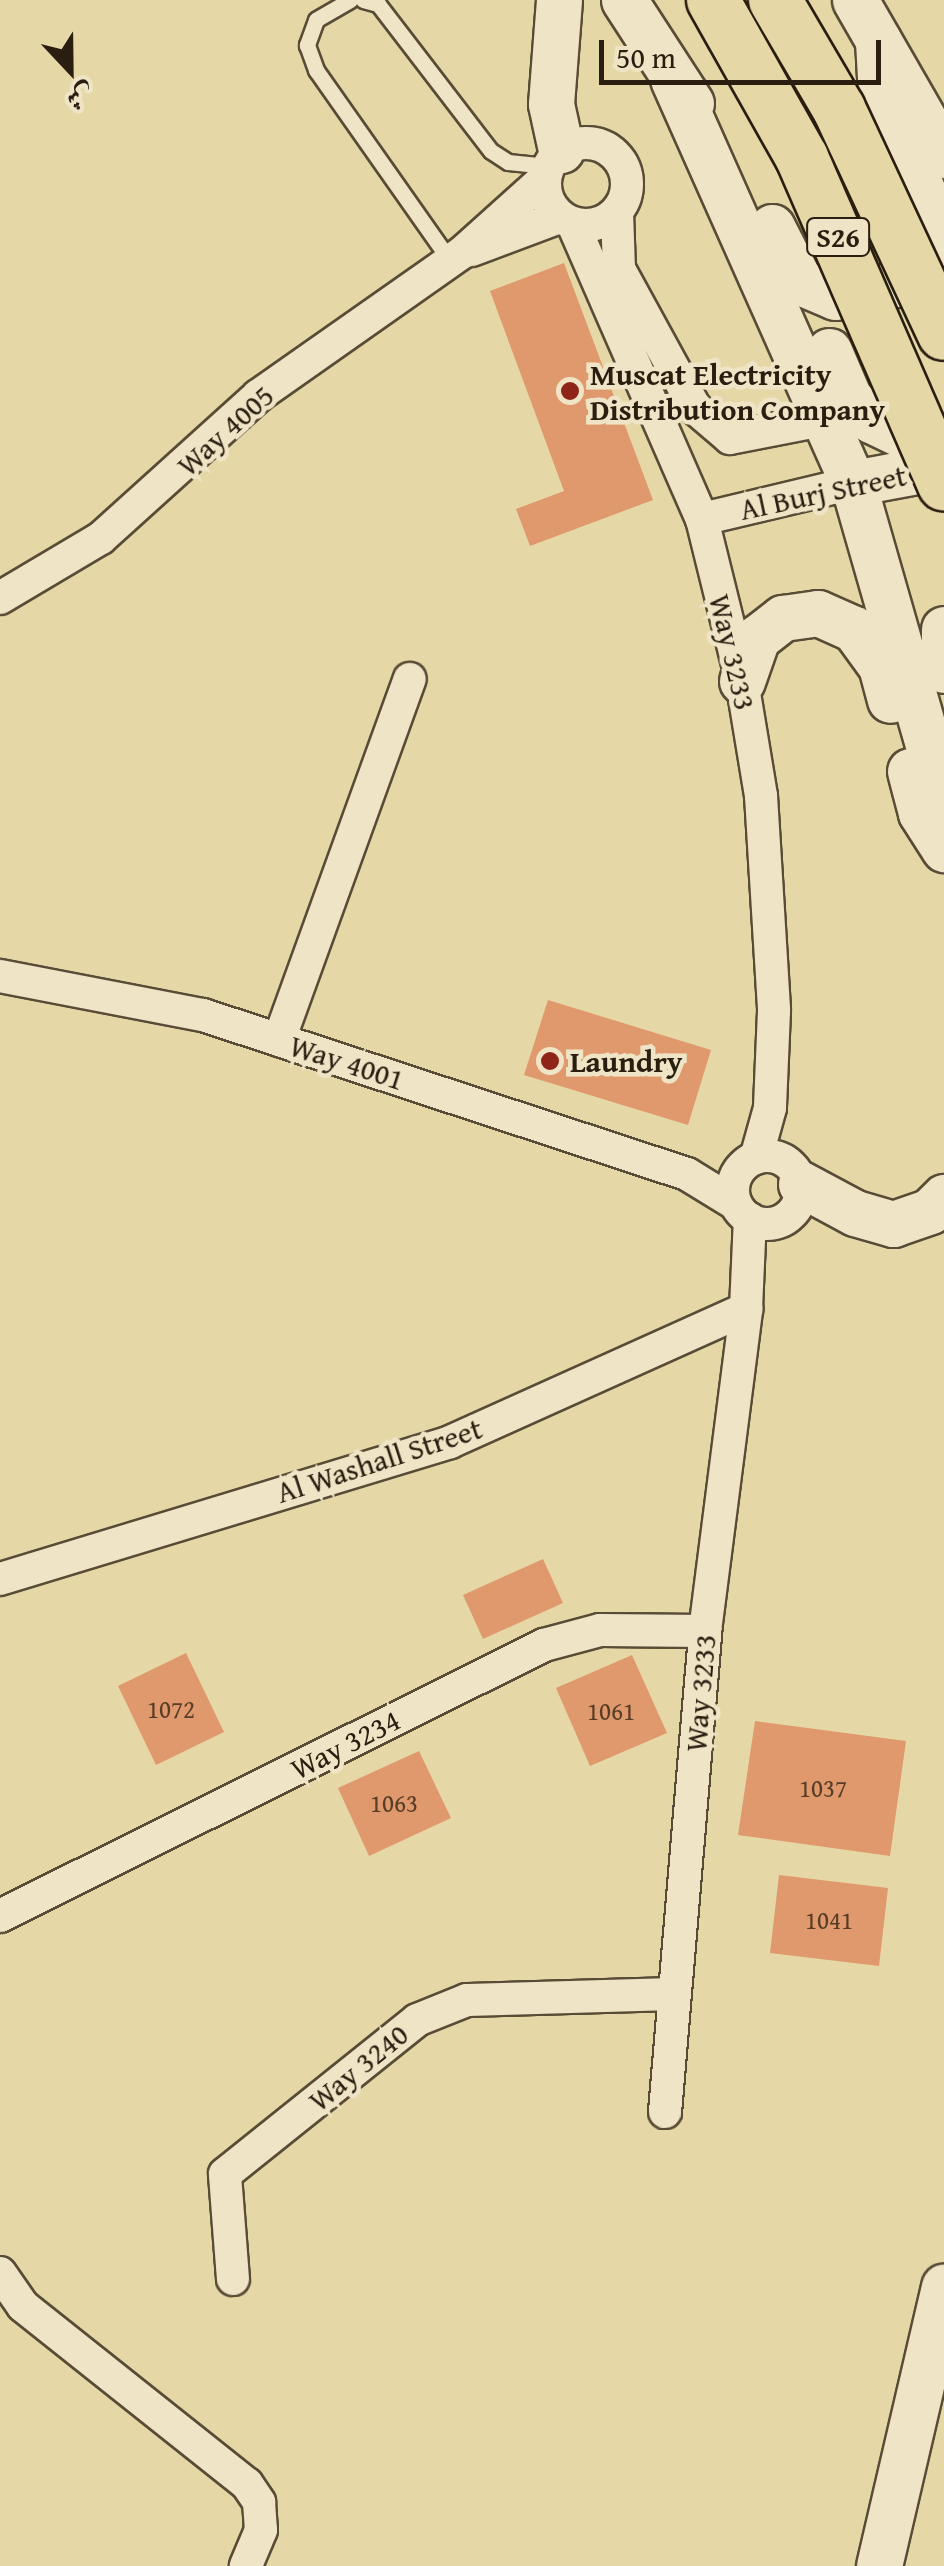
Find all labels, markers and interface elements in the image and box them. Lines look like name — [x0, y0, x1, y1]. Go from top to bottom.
north arrow — [20, 20, 120, 120]
scale bar — [604, 20, 886, 82]
text: 50 m — [616, 35, 676, 79]
text: ش — [61, 74, 102, 122]
road number: S26 — [806, 214, 870, 260]
place label: Muscat Electricity Distribution Company — [590, 356, 885, 426]
street label: Way 4005 — [169, 377, 281, 483]
marker: Muscat Electricity Distribution Company — [559, 380, 581, 402]
street label: Al Burj Street — [736, 457, 910, 527]
street label: Way 3233 — [702, 591, 764, 713]
street label: Way 4001 — [285, 1027, 409, 1097]
place label: Laundry — [570, 1043, 682, 1079]
marker: Laundry — [539, 1050, 561, 1072]
street label: Al Washall Street — [272, 1410, 486, 1510]
street label: Way 3233 — [677, 1633, 723, 1753]
house number: 1072 — [147, 1694, 195, 1724]
house number: 1061 — [587, 1696, 635, 1726]
street label: Way 3234 — [284, 1701, 406, 1787]
house number: 1037 — [799, 1773, 847, 1803]
house number: 1063 — [370, 1788, 418, 1818]
house number: 1041 — [805, 1905, 853, 1935]
street label: Way 3240 — [301, 2016, 415, 2118]

